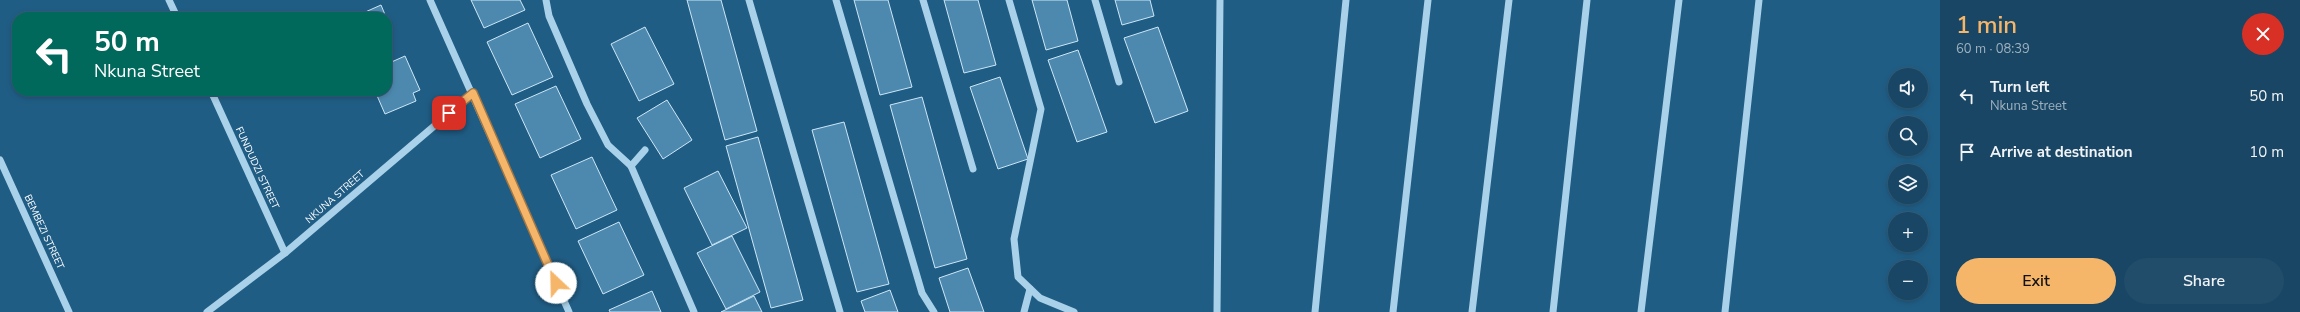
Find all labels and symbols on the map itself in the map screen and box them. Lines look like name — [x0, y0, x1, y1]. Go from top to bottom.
pin — [432, 96, 466, 130]
street label: FUNDUDZI STREET — [232, 125, 282, 211]
street label: NKUNA STREET — [302, 167, 368, 227]
street label: BEMBEZI STREET — [21, 192, 67, 272]
position arrow — [535, 262, 577, 304]

